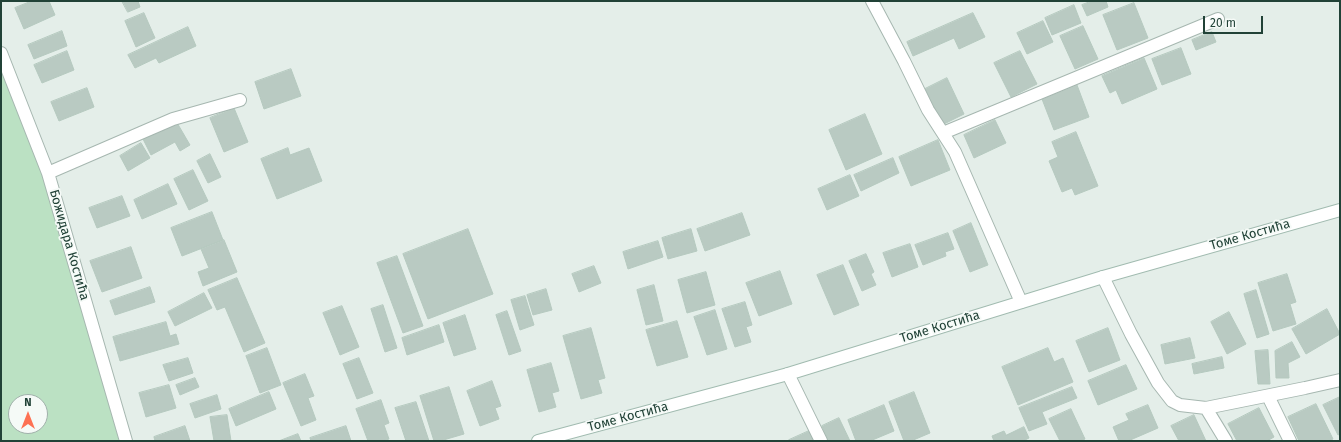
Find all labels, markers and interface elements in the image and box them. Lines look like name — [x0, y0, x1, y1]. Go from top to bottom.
scale bar — [1205, 8, 1265, 34]
text: 20 m — [1210, 16, 1236, 30]
street label: Божидара Костића — [46, 188, 92, 302]
street label: Томе Костића — [1208, 216, 1292, 254]
street label: Томе Костића — [898, 307, 982, 347]
north arrow — [8, 394, 48, 434]
text: N — [24, 396, 32, 409]
street label: Томе Костића — [586, 399, 670, 435]

